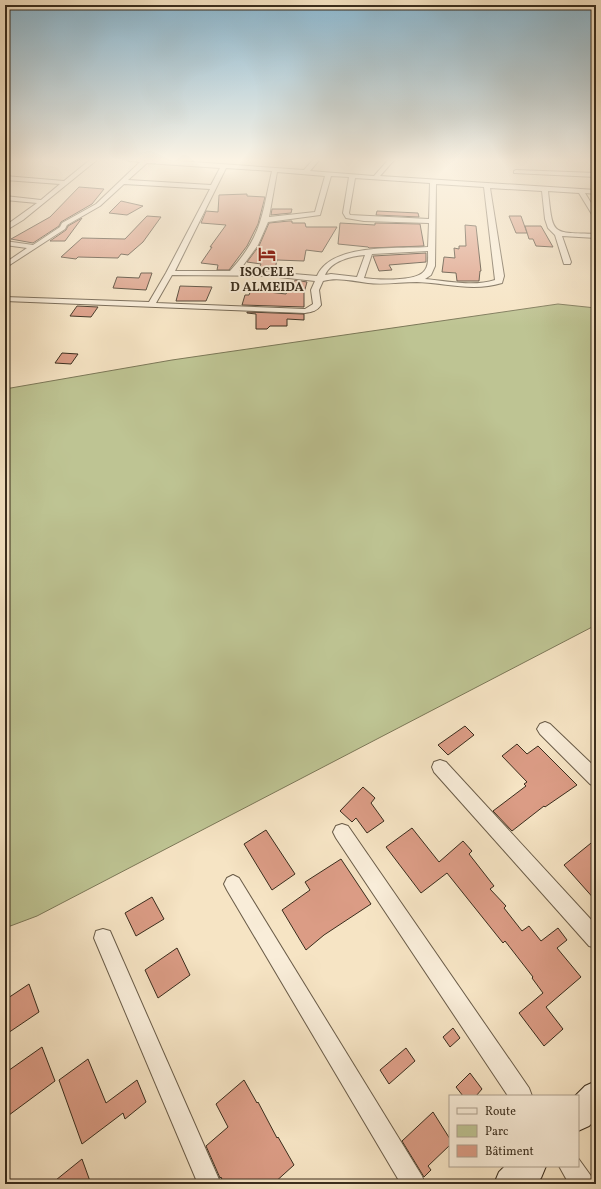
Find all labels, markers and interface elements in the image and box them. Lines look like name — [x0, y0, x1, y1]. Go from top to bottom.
hotel icon: ISOCELE D ALMEIDA — [257, 244, 277, 264]
place label: ISOCELE D ALMEIDA — [230, 264, 304, 297]
legend — [449, 1095, 579, 1167]
text: Route — [485, 1104, 516, 1120]
text: Parc — [485, 1124, 508, 1140]
text: Bâtiment — [485, 1144, 534, 1160]

